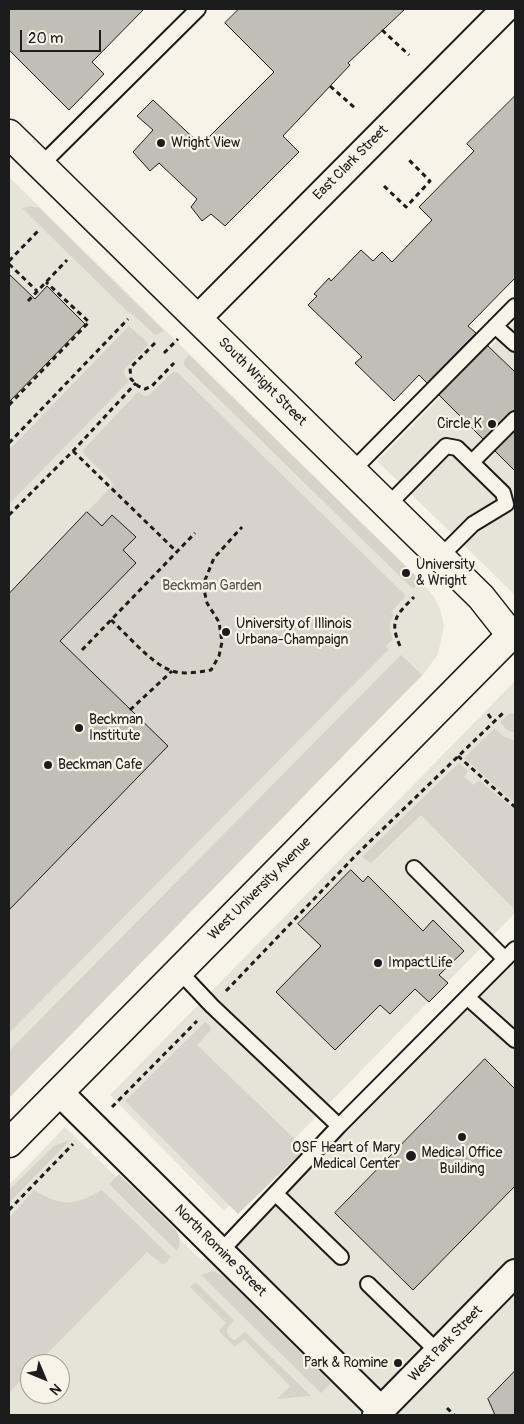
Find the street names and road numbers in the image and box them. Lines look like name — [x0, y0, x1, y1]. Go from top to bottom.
street label: East Clark Street — [310, 122, 392, 204]
street label: South Wright Street — [214, 334, 310, 430]
street label: West University Avenue — [205, 834, 315, 944]
street label: North Romine Street — [171, 1202, 269, 1300]
street label: West Park Street — [405, 1302, 487, 1386]

